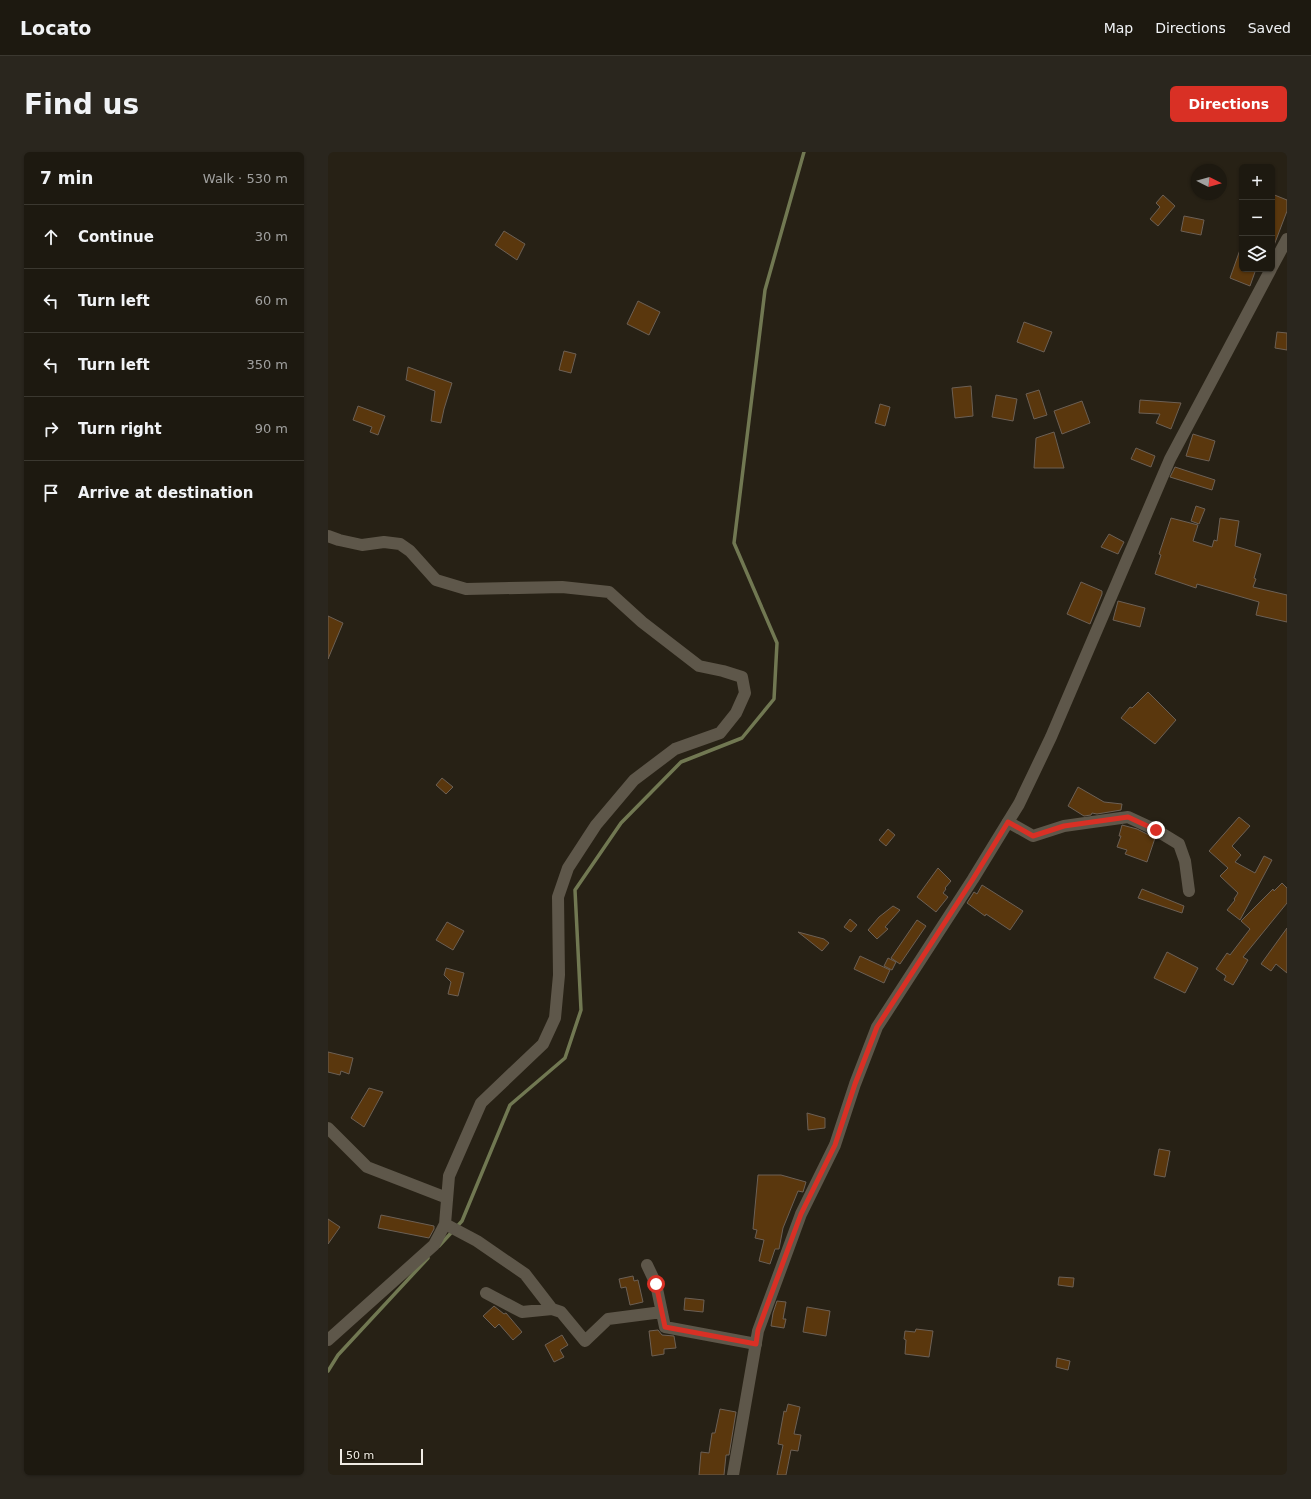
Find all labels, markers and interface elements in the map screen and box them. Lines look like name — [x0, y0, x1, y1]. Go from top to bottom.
text: Locato — [20, 17, 91, 39]
text: Map — [1104, 20, 1133, 36]
text: Directions — [1155, 20, 1226, 36]
text: Saved — [1248, 20, 1291, 36]
button: Directions — [1170, 86, 1287, 122]
text: Find us — [24, 88, 139, 121]
north arrow — [1191, 164, 1227, 200]
map controls — [1239, 164, 1275, 272]
button: + — [1239, 164, 1275, 200]
text: 7 min — [40, 168, 93, 188]
text: Walk · 530 m — [203, 171, 288, 186]
button: − — [1239, 200, 1275, 236]
icon: ahead — [40, 226, 62, 248]
text: Continue — [78, 228, 154, 246]
text: 30 m — [255, 229, 288, 244]
button: layers — [1239, 236, 1275, 272]
icon: left — [40, 290, 62, 312]
text: Turn left — [78, 292, 150, 310]
text: 60 m — [255, 293, 288, 308]
icon: left — [40, 354, 62, 376]
text: Turn left — [78, 356, 150, 374]
text: 350 m — [246, 357, 288, 372]
icon: right — [40, 418, 62, 440]
text: Turn right — [78, 420, 162, 438]
text: 90 m — [255, 421, 288, 436]
icon: arrive — [40, 482, 62, 504]
text: Arrive at destination — [78, 484, 253, 502]
route end — [1147, 821, 1165, 839]
route start — [647, 1275, 665, 1293]
scale bar — [340, 1447, 423, 1466]
text: 50 m — [346, 1449, 374, 1462]

